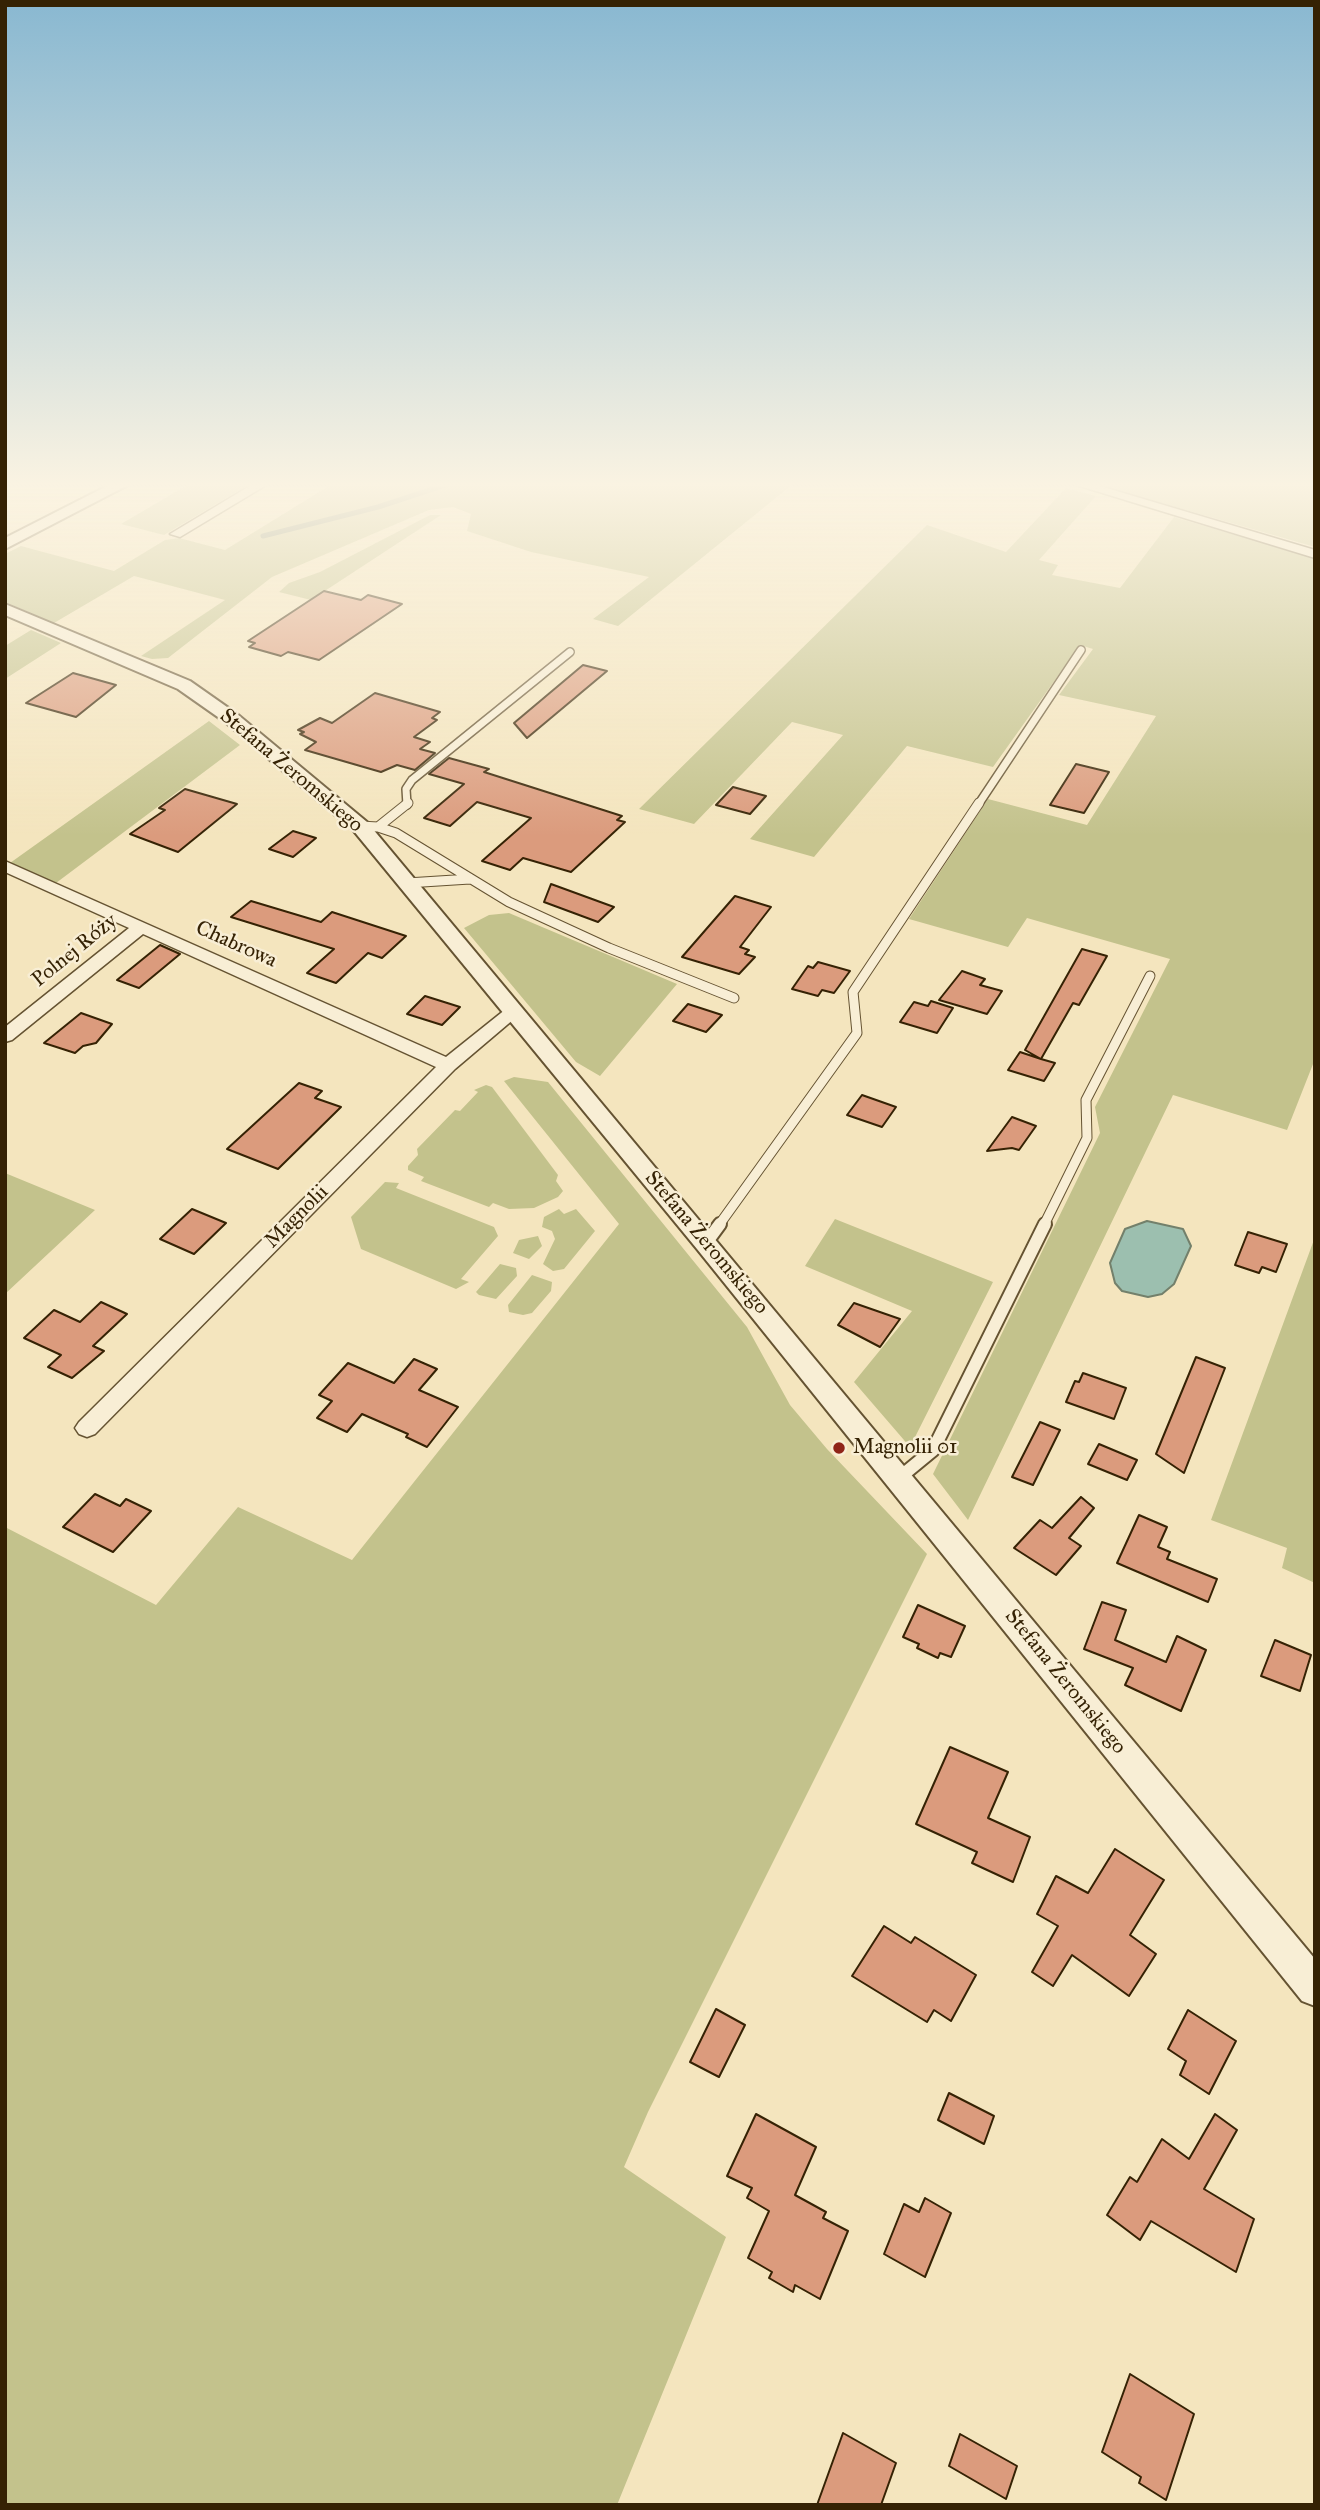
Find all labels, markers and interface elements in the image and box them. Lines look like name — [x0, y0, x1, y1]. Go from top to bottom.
street label: Stefana Żeromskiego — [214, 704, 368, 838]
street label: Polnej Róży — [27, 909, 123, 993]
street label: Chabrowa — [192, 916, 280, 974]
street label: Stefana Żeromskiego — [639, 1166, 773, 1320]
street label: Magnolii — [260, 1180, 334, 1254]
place label: Magnolii 01 — [853, 1435, 957, 1461]
marker: Magnolii 01 — [831, 1440, 847, 1456]
street label: Stefana Żeromskiego — [999, 1604, 1131, 1760]

